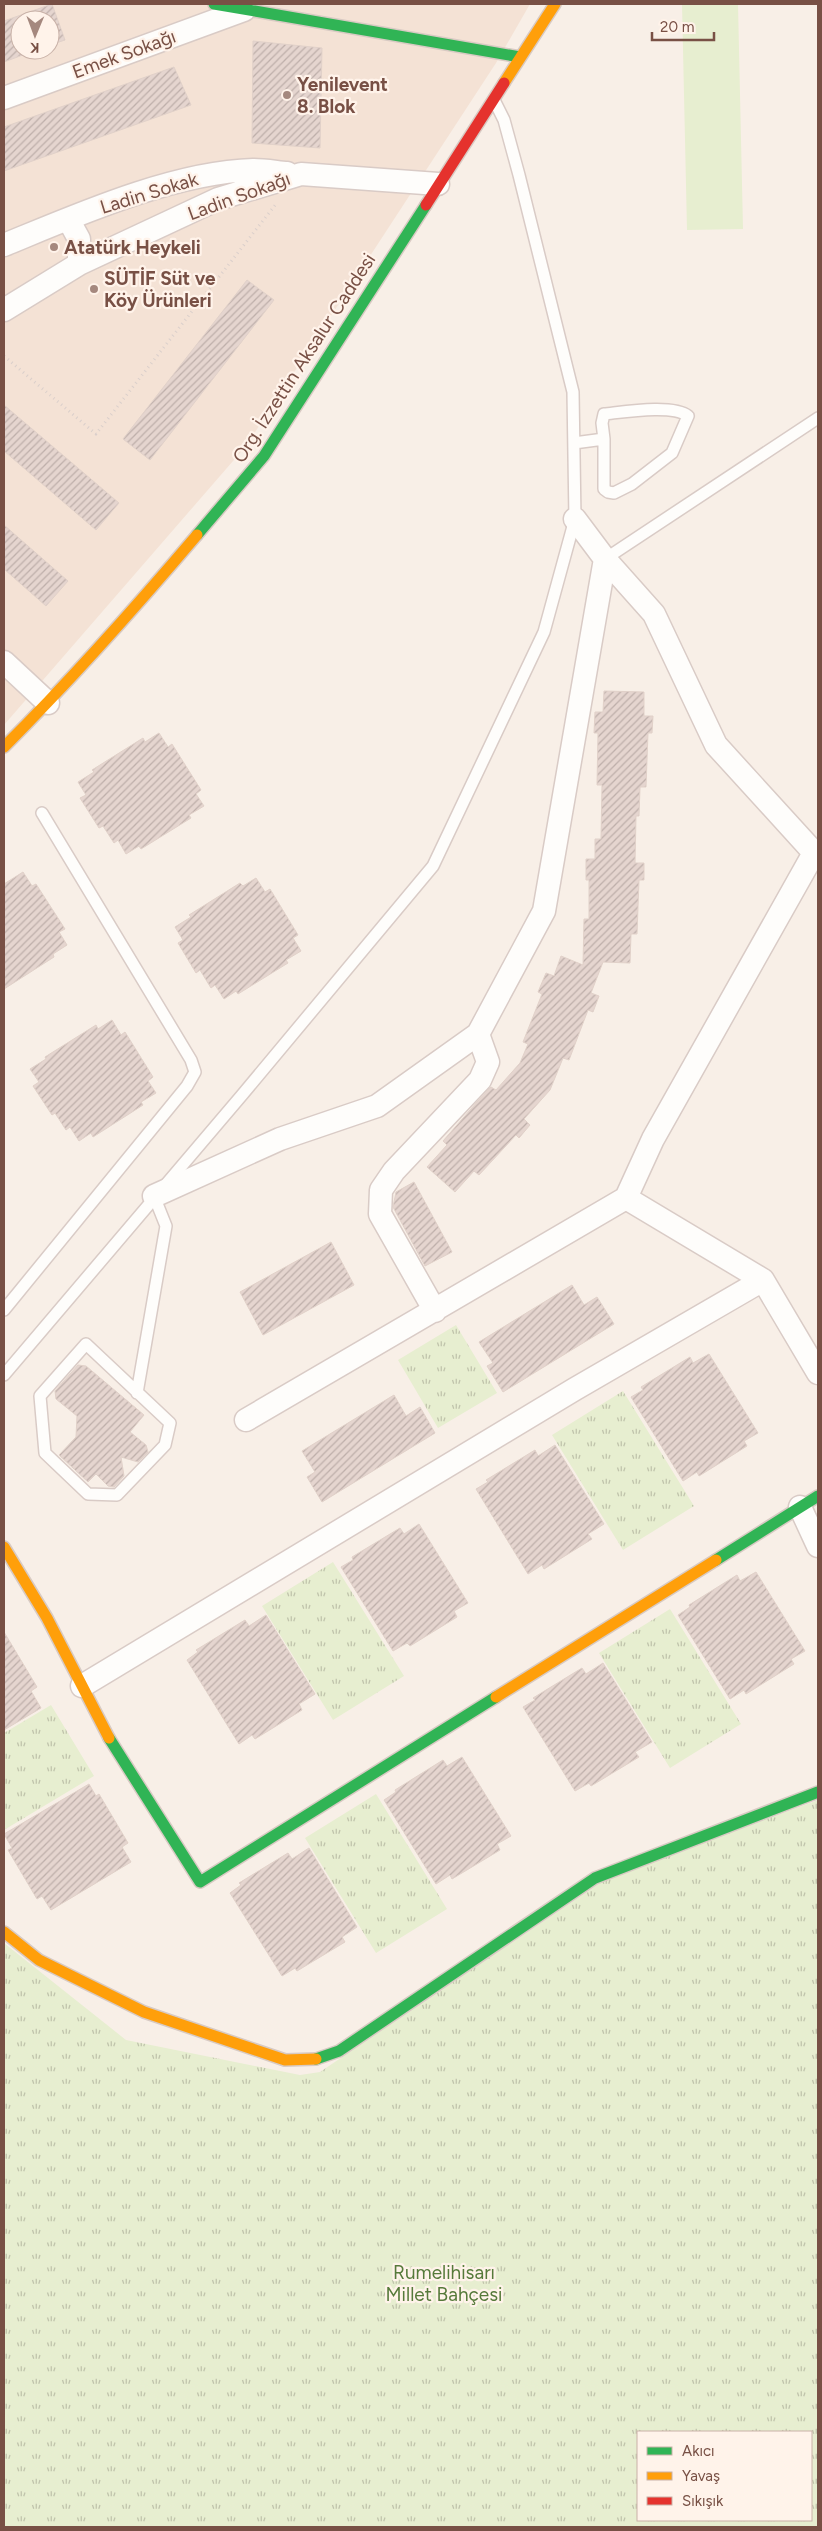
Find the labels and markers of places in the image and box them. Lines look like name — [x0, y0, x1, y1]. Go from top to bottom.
place label: Yenilevent 8. Blok — [297, 73, 388, 118]
marker: Yenilevent 8. Blok — [281, 89, 293, 101]
place label: Atatürk Heykeli — [64, 236, 201, 259]
marker: Atatürk Heykeli — [48, 241, 60, 253]
place label: SÜTİF Süt ve Köy Ürünleri — [104, 267, 216, 312]
marker: SÜTİF Süt ve Köy Ürünleri — [88, 283, 100, 295]

